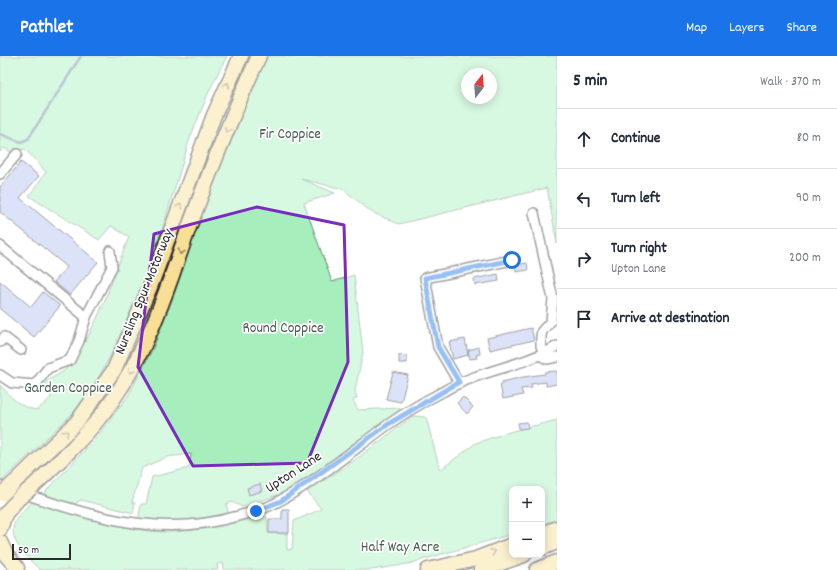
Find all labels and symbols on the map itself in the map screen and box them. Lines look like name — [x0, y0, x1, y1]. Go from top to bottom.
north arrow — [461, 68, 497, 104]
one-way arrow — [223, 82, 231, 89]
park label: Fir Coppice — [259, 124, 321, 146]
one-way arrow — [223, 127, 231, 134]
one-way arrow — [176, 203, 184, 210]
street label: Nursling Spur Motorway — [110, 225, 181, 358]
one-way arrow — [177, 248, 185, 255]
route start — [503, 251, 521, 269]
park label: Round Coppice — [242, 318, 324, 340]
one-way arrow — [128, 367, 135, 375]
park label: Garden Coppice — [24, 378, 112, 400]
one-way arrow — [61, 430, 69, 438]
street label: Upton Lane — [261, 446, 327, 499]
route end — [247, 502, 265, 520]
park label: Half Way Acre — [361, 537, 440, 559]
scale bar — [12, 542, 71, 561]
one-way arrow — [489, 549, 496, 557]

